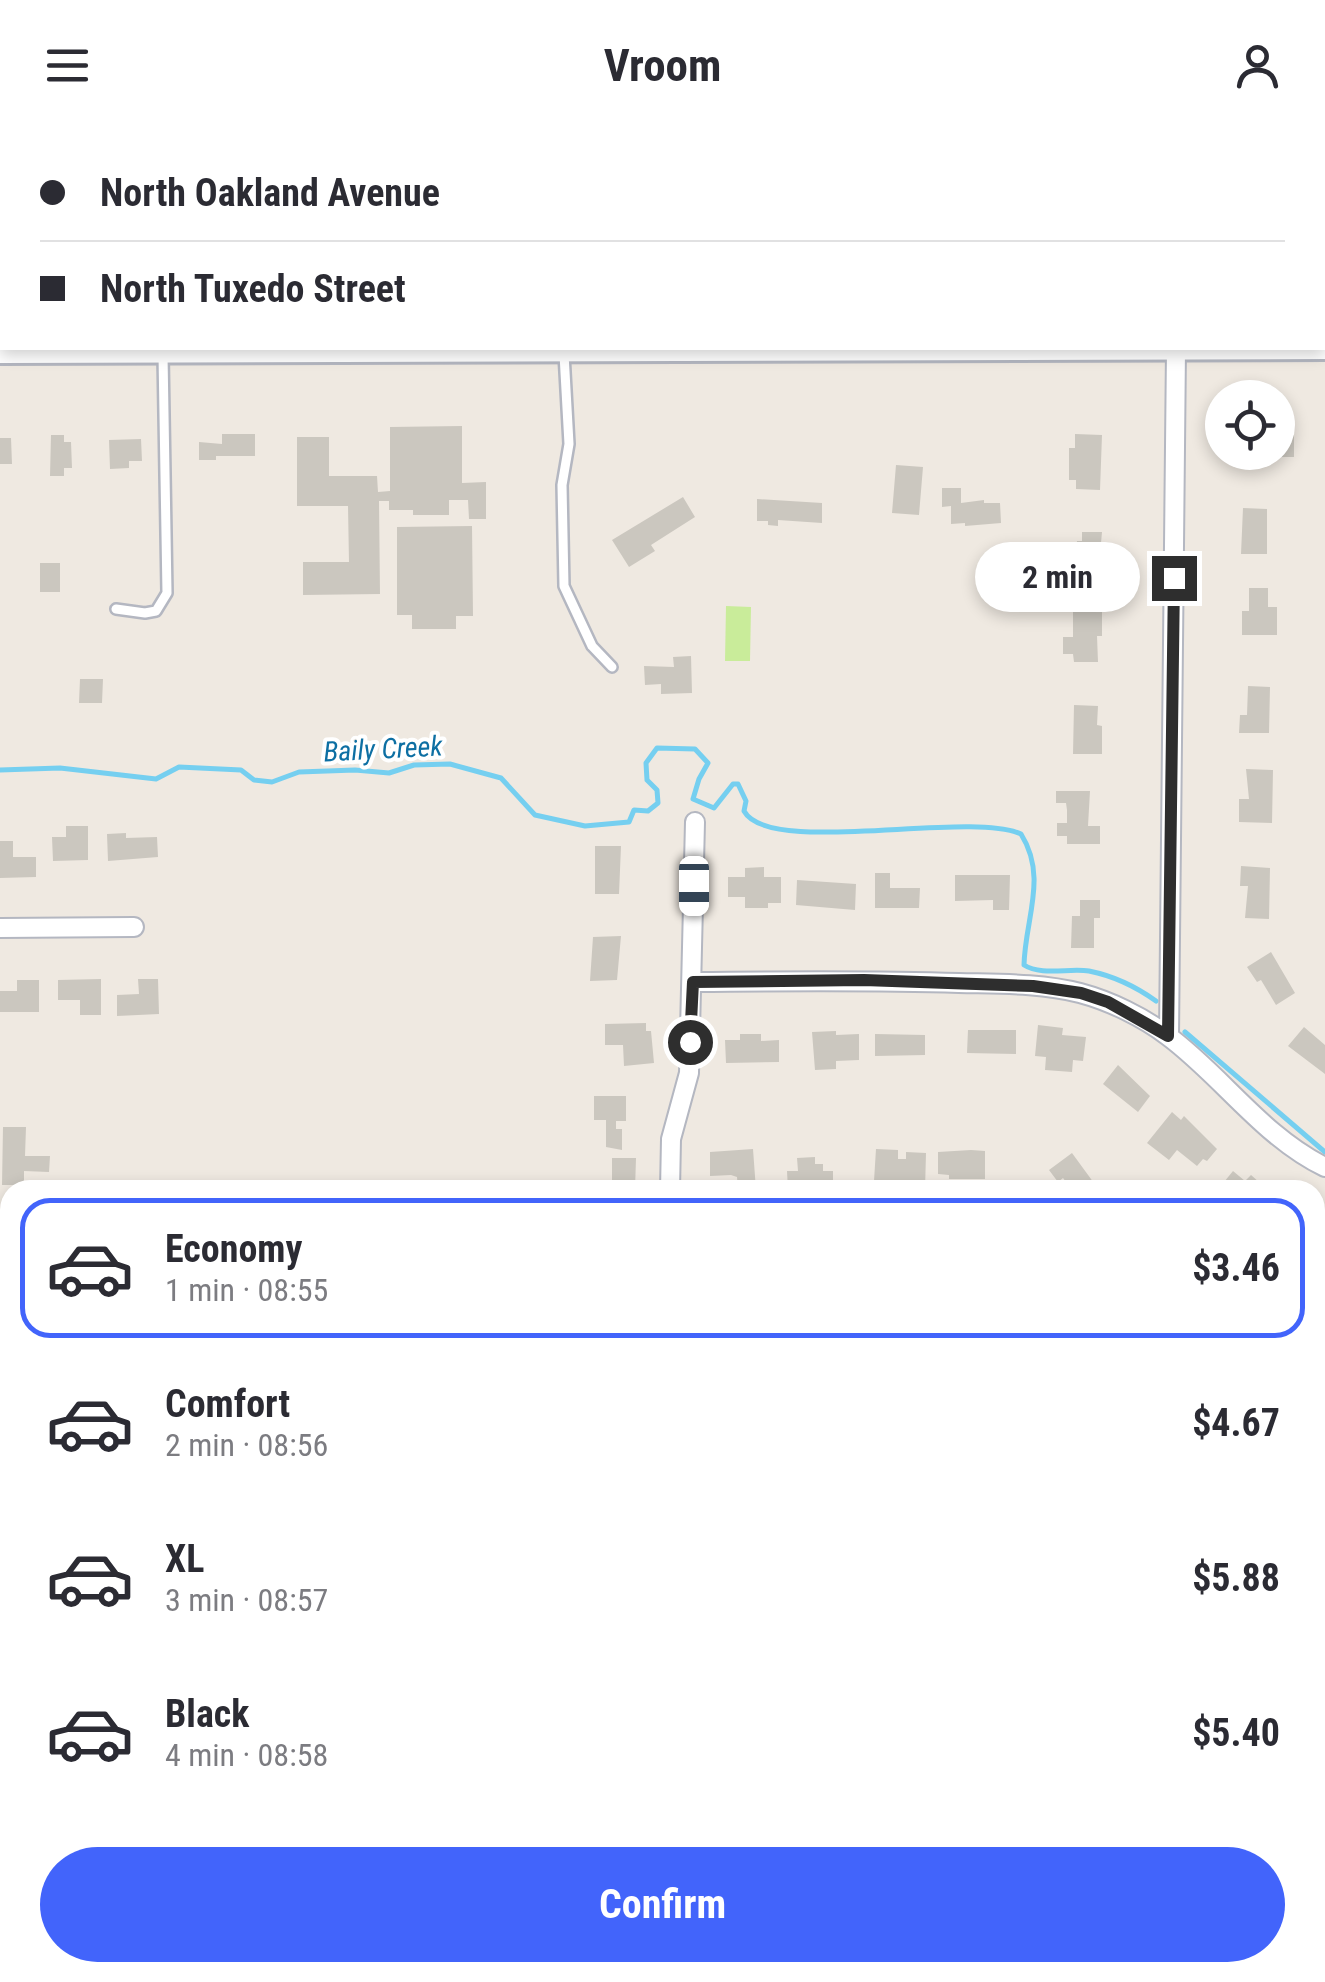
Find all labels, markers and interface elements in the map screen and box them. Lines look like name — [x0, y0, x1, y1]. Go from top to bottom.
icon: menu — [40, 38, 95, 93]
icon: person — [1230, 38, 1285, 93]
text: Vroom — [604, 39, 721, 92]
text: North Oakland Avenue — [100, 171, 440, 215]
text: North Tuxedo Street — [100, 267, 406, 311]
map controls — [1205, 380, 1295, 470]
button: locate — [1205, 380, 1295, 470]
callout: 2 min — [974, 543, 1139, 613]
route end — [1152, 556, 1197, 601]
text: 2 min — [1022, 558, 1093, 596]
water label: Baily Creek — [323, 729, 444, 769]
car — [679, 856, 709, 916]
route start — [668, 1020, 713, 1065]
icon: car — [45, 1223, 135, 1313]
text: Economy — [165, 1227, 302, 1271]
text: $3.46 — [1192, 1246, 1280, 1290]
text: 1 min · 08:55 — [165, 1271, 328, 1309]
icon: car — [45, 1378, 135, 1468]
text: Comfort — [165, 1382, 290, 1426]
text: $4.67 — [1192, 1401, 1280, 1445]
text: 2 min · 08:56 — [165, 1426, 328, 1464]
icon: car — [45, 1533, 135, 1623]
text: XL — [165, 1537, 204, 1581]
text: $5.88 — [1192, 1556, 1280, 1600]
text: 3 min · 08:57 — [165, 1581, 328, 1619]
icon: car — [45, 1688, 135, 1778]
text: Black — [165, 1692, 249, 1736]
text: $5.40 — [1192, 1711, 1280, 1755]
text: 4 min · 08:58 — [165, 1736, 328, 1774]
button: Confirm — [40, 1847, 1285, 1962]

